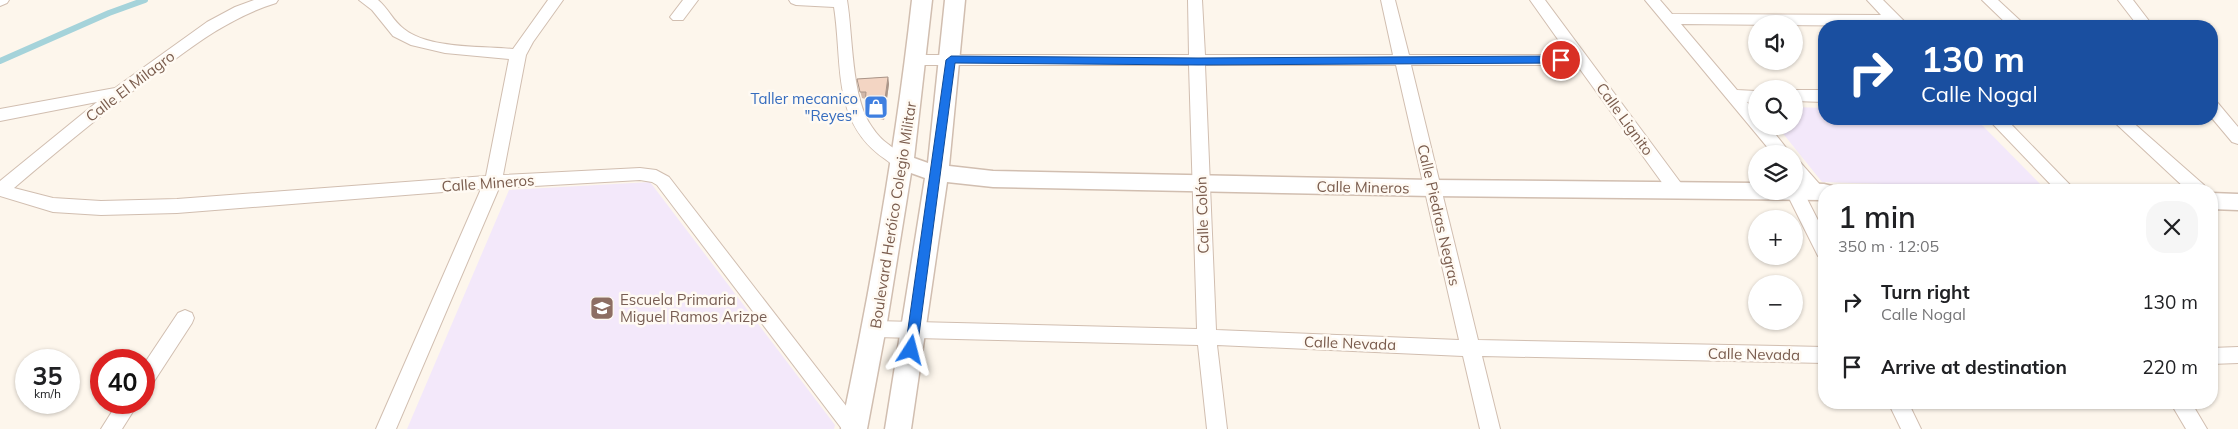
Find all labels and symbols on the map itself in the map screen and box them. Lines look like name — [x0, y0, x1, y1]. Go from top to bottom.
pin — [1540, 39, 1582, 81]
street label: Calle El Milagro — [82, 46, 178, 126]
street label: Calle Lignito — [1592, 79, 1658, 159]
place label: Taller mecanico "Reyes" — [751, 89, 858, 125]
shop icon: Taller mecanico "Reyes" — [863, 94, 889, 120]
street label: Boulevard Heróico Colegio Militar — [866, 100, 920, 330]
street label: Calle Piedras Negras — [1413, 142, 1465, 288]
street label: Calle Mineros — [441, 170, 535, 196]
street label: Calle Colón — [1191, 176, 1213, 254]
street label: Calle Mineros — [1316, 177, 1410, 197]
place label: Escuela Primaria Miguel Ramos Arizpe — [620, 290, 767, 326]
school or university icon: Escuela Primaria Miguel Ramos Arizpe — [589, 295, 615, 321]
position arrow — [884, 323, 936, 375]
street label: Calle Nevada — [1304, 332, 1396, 354]
street label: Calle Nevada — [1708, 344, 1800, 364]
speed limit sign: 40 — [90, 349, 155, 414]

